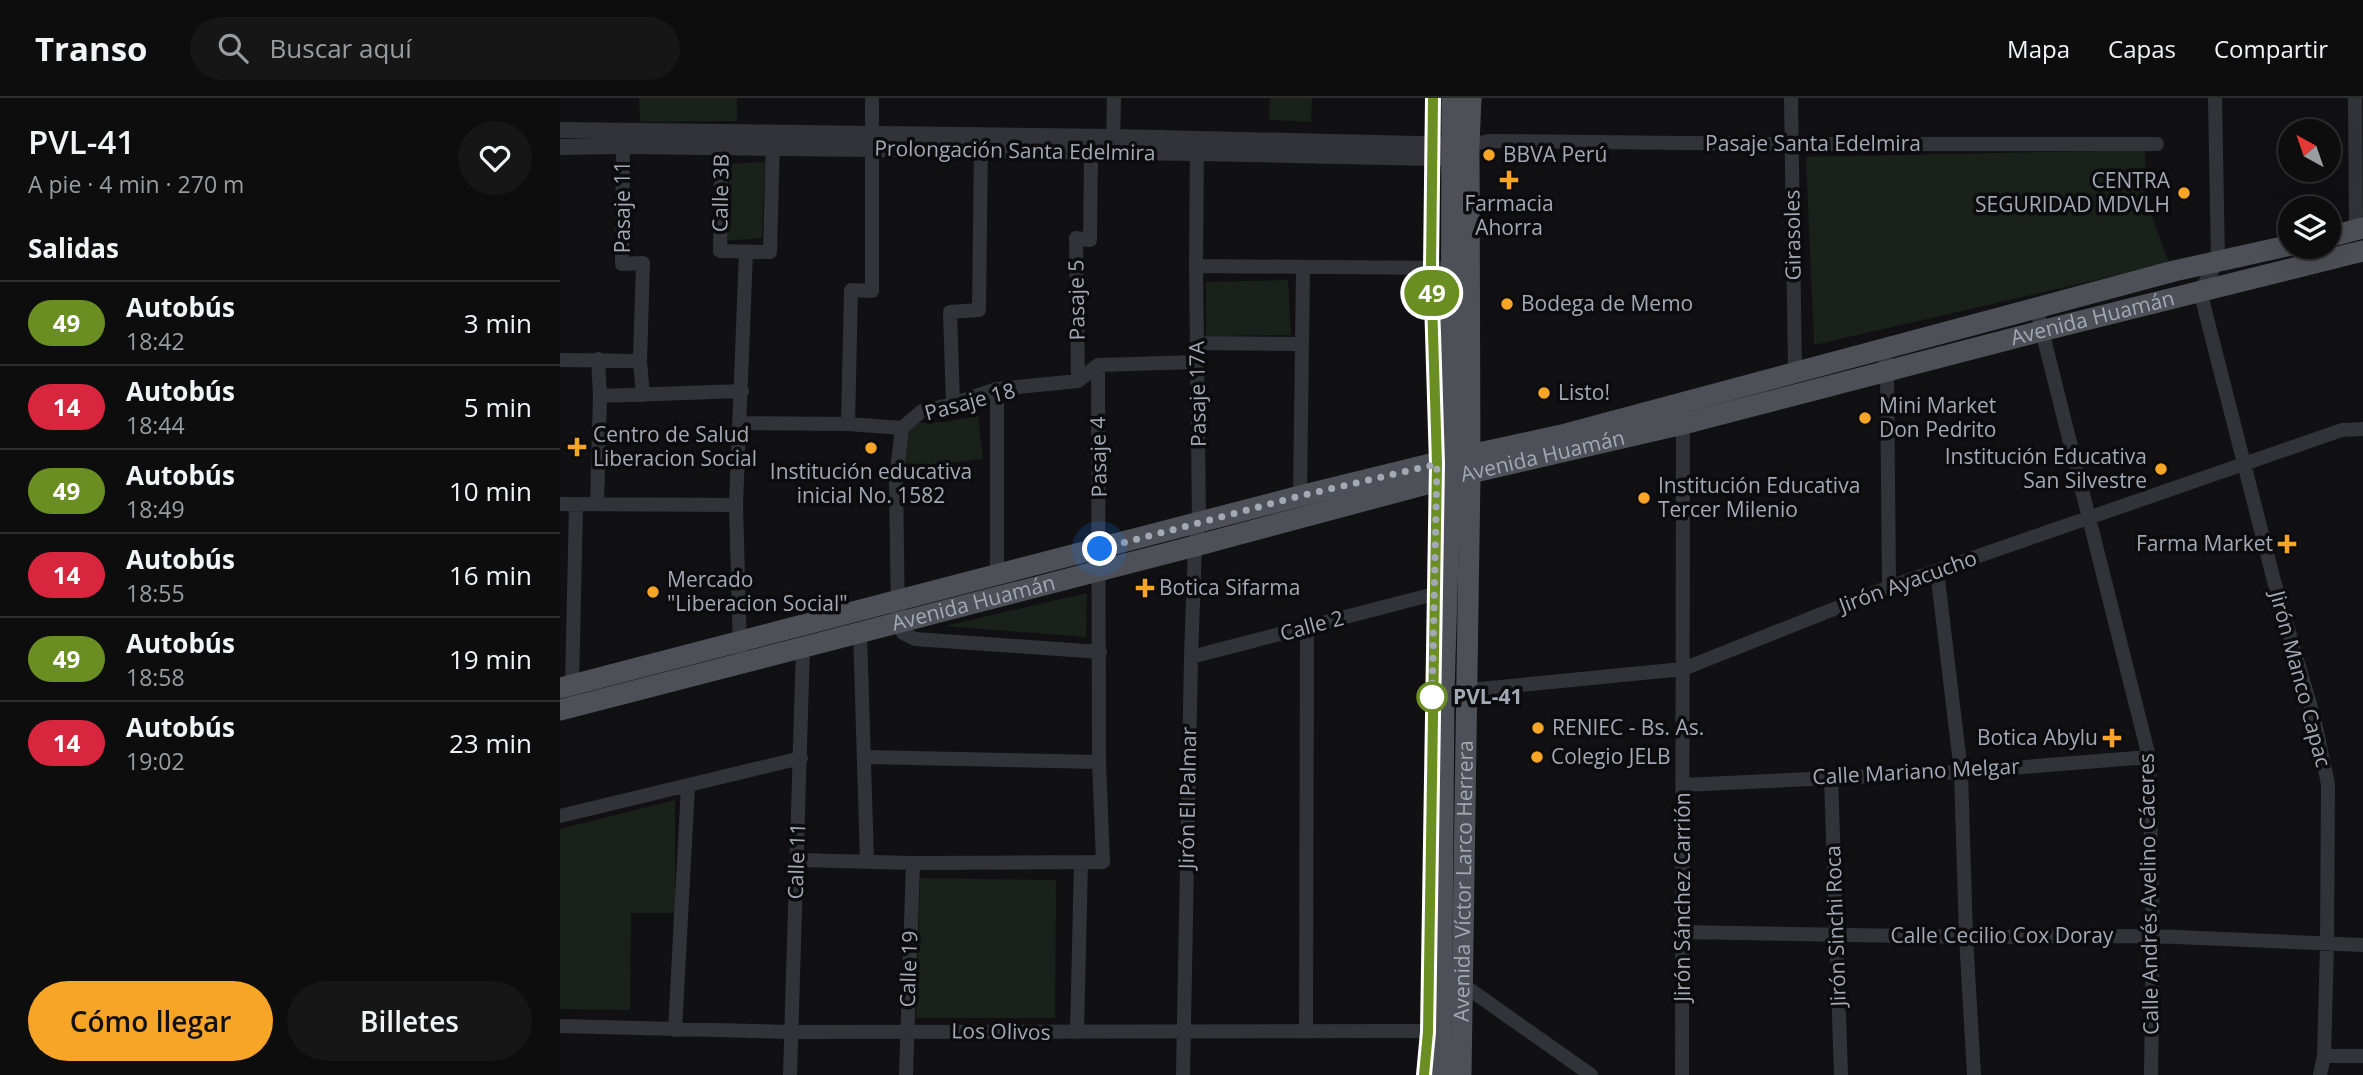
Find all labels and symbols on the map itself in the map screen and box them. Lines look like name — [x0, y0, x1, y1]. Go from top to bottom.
north arrow — [2278, 119, 2342, 182]
street label: Pasaje Santa Edelmira — [1705, 129, 1921, 157]
street label: Prolongación Santa Edelmira — [874, 134, 1156, 166]
place label: BBVA Perú — [1503, 140, 1607, 168]
marker: BBVA Perú — [1481, 147, 1497, 163]
street label: Calle 3B — [705, 154, 735, 232]
street label: Pasaje 11 — [608, 161, 636, 253]
place label: CENTRA SEGURIDAD MDVLH — [1975, 166, 2171, 218]
marker: Farmacia Ahorra — [1501, 172, 1517, 188]
marker: CENTRA SEGURIDAD MDVLH — [2176, 185, 2192, 201]
place label: Farmacia Ahorra — [1464, 189, 1554, 241]
street label: Girasoles — [1777, 189, 1807, 281]
street label: Pasaje 5 — [1061, 260, 1091, 341]
line badge: 49 — [1400, 270, 1463, 316]
street label: Avenida Huamán — [2007, 283, 2177, 351]
place label: Bodega de Memo — [1521, 289, 1693, 317]
marker: Bodega de Memo — [1499, 296, 1515, 312]
street label: Pasaje 17A — [1182, 340, 1212, 447]
street label: Pasaje 18 — [921, 376, 1018, 427]
place label: Listo! — [1558, 378, 1610, 406]
marker: Listo! — [1536, 385, 1552, 401]
place label: Mini Market Don Pedrito — [1879, 391, 1996, 443]
marker: Mini Market Don Pedrito — [1857, 410, 1873, 426]
street label: Pasaje 4 — [1083, 417, 1113, 498]
place label: Centro de Salud Liberacion Social — [593, 420, 757, 472]
street label: Avenida Huamán — [1458, 423, 1627, 488]
marker: Centro de Salud Liberacion Social — [567, 437, 587, 457]
marker: Institución educativa inicial No. 1582 — [863, 440, 879, 456]
place label: Institución Educativa San Silvestre — [1945, 442, 2147, 494]
place label: Institución educativa inicial No. 1582 — [770, 457, 972, 509]
marker: Institución Educativa San Silvestre — [2153, 461, 2169, 477]
place label: Institución Educativa Tercer Milenio — [1658, 471, 1860, 523]
marker: Institución Educativa Tercer Milenio — [1636, 490, 1652, 506]
place label: Farma Market — [2136, 529, 2273, 557]
your location — [1082, 531, 1117, 566]
marker: Farma Market — [2279, 536, 2295, 552]
street label: Jirón Ayacucho — [1833, 543, 1980, 620]
place label: Mercado "Liberacion Social" — [667, 565, 848, 617]
street label: Avenida Huamán — [888, 568, 1058, 637]
place label: Botica Sifarma — [1159, 573, 1300, 601]
marker: Botica Sifarma — [1137, 580, 1153, 596]
marker: Mercado "Liberacion Social" — [645, 584, 661, 600]
street label: Jirón Manco Capac — [2263, 586, 2338, 770]
street label: Calle 2 — [1277, 603, 1347, 647]
marker: PVL-41 — [1417, 682, 1447, 712]
place label: PVL-41 — [1453, 682, 1522, 710]
place label: RENIEC - Bs. As. — [1552, 713, 1704, 741]
marker: RENIEC - Bs. As. — [1530, 720, 1546, 736]
place label: Botica Abylu — [1977, 723, 2098, 751]
street label: Jirón El Palmar — [1172, 726, 1202, 871]
marker: Botica Abylu — [2104, 730, 2120, 746]
street label: Avenida Víctor Larco Herrera — [1447, 740, 1479, 1022]
place label: Colegio JELB — [1551, 742, 1671, 770]
marker: Colegio JELB — [1529, 749, 1545, 765]
street label: Calle Mariano Melgar — [1812, 752, 2021, 790]
street label: Calle Andrés Avelino Cáceres — [2132, 753, 2164, 1035]
street label: Jirón Sánchez Carrión — [1668, 792, 1696, 1004]
street label: Calle 11 — [781, 822, 811, 900]
street label: Jirón Sinchi Roca — [1818, 845, 1852, 1009]
street label: Calle Cecilio Cox Doray — [1891, 921, 2114, 949]
street label: Calle 19 — [893, 930, 923, 1008]
street label: Los Olivos — [951, 1016, 1051, 1046]

